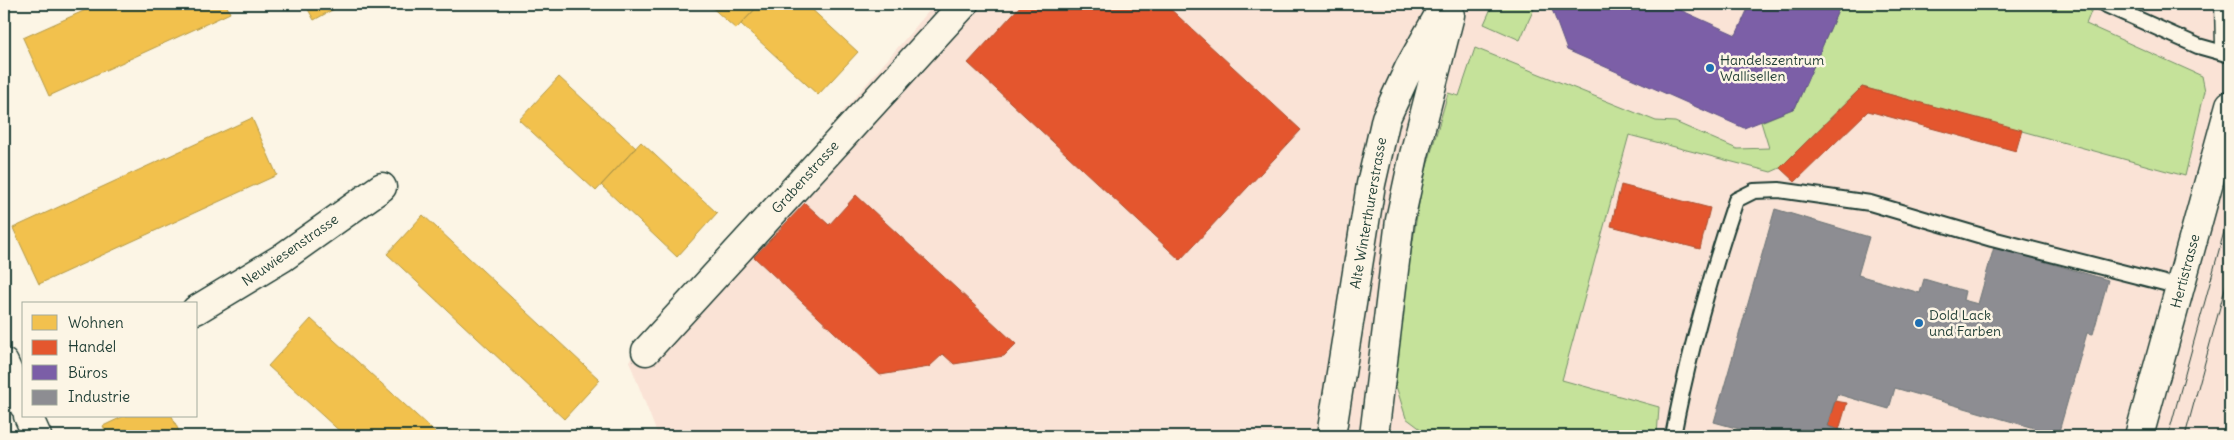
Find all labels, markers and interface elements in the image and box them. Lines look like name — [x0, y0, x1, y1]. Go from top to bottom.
place label: Handelszentrum Wallisellen — [1720, 51, 1824, 85]
marker: Handelszentrum Wallisellen — [1704, 62, 1716, 74]
street label: Alte Winterthurerstrasse — [1346, 136, 1390, 290]
street label: Grabenstrasse — [768, 137, 842, 217]
street label: Neuwiesenstrasse — [238, 210, 342, 290]
street label: Hertistrasse — [2166, 232, 2204, 310]
legend — [22, 302, 198, 418]
place label: Dold Lack und Farben — [1929, 306, 2001, 340]
text: Wohnen — [68, 313, 124, 332]
marker: Dold Lack und Farben — [1913, 317, 1925, 329]
text: Handel — [68, 337, 116, 356]
text: Büros — [68, 363, 108, 382]
text: Industrie — [68, 387, 130, 406]

